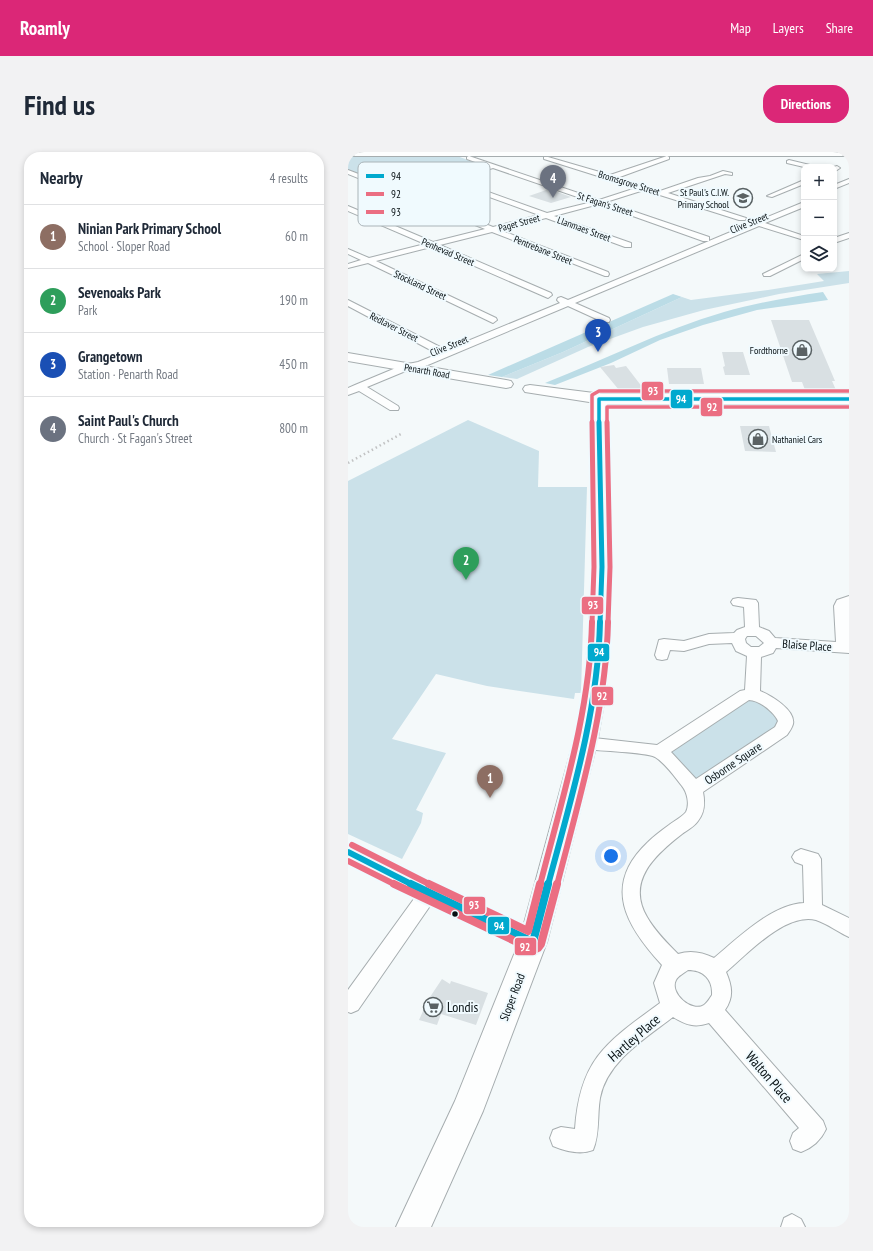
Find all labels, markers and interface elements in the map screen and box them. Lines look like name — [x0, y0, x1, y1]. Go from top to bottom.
text: Roamly — [20, 16, 70, 40]
text: Map — [730, 19, 751, 37]
text: Layers — [773, 19, 804, 37]
text: Share — [826, 19, 853, 37]
button: Directions — [763, 85, 849, 123]
text: Find us — [24, 86, 95, 123]
legend — [358, 162, 490, 226]
map controls — [801, 164, 837, 272]
button: + — [801, 164, 837, 200]
pin: 4 — [540, 165, 566, 198]
text: Nearby — [40, 167, 83, 189]
street label: Bromsgrove Street — [597, 167, 662, 199]
text: 94 — [391, 169, 401, 183]
text: 4 results — [269, 170, 308, 187]
place label: St Paul's C.I.W. Primary School — [678, 186, 730, 211]
text: 92 — [391, 187, 401, 201]
school or university icon: St Paul's C.I.W. Primary School — [732, 187, 754, 209]
street label: St Fagan's Street — [576, 189, 635, 219]
button: − — [801, 200, 837, 236]
text: 93 — [391, 205, 401, 219]
street label: Clive Street — [728, 209, 770, 237]
street label: Paget Street — [497, 211, 541, 235]
street label: Llanmaes Street — [556, 213, 613, 245]
text: Ninian Park Primary School — [78, 219, 221, 238]
text: 1 — [50, 228, 56, 245]
text: 60 m — [285, 228, 308, 245]
street label: Pentrebane Street — [512, 232, 574, 268]
street label: Penhevad Street — [420, 235, 477, 269]
button: layers — [801, 236, 837, 272]
text: School · Sloper Road — [78, 238, 170, 255]
street label: Stockland Street — [392, 267, 449, 303]
text: Sevenoaks Park — [78, 283, 161, 302]
text: 2 — [50, 292, 56, 309]
text: 190 m — [279, 292, 308, 309]
text: Park — [78, 302, 97, 319]
street label: Redlaver Street — [368, 309, 421, 345]
pin: 3 — [585, 319, 611, 352]
street label: Clive Street — [428, 332, 470, 360]
shop icon: Fordthorne — [791, 339, 813, 361]
place label: Fordthorne — [750, 344, 788, 357]
text: Grangetown — [78, 347, 143, 366]
text: 3 — [50, 356, 56, 373]
text: 450 m — [279, 356, 308, 373]
street label: Penarth Road — [403, 361, 451, 381]
text: Station · Penarth Road — [78, 366, 178, 383]
line badge: 93 — [641, 381, 664, 401]
text: 93 — [648, 384, 658, 398]
line badge: 94 — [670, 389, 693, 409]
text: 94 — [676, 392, 687, 406]
line badge: 92 — [700, 397, 723, 417]
text: 92 — [707, 400, 717, 414]
text: Saint Paul's Church — [78, 411, 179, 430]
text: 4 — [50, 420, 56, 437]
text: 800 m — [279, 420, 308, 437]
shop icon: Nathaniel Cars — [747, 428, 769, 450]
text: Church · St Fagan's Street — [78, 430, 192, 447]
place label: Nathaniel Cars — [772, 433, 823, 446]
pin: 2 — [453, 547, 479, 580]
line badge: 93 — [581, 596, 604, 615]
text: 93 — [588, 598, 598, 612]
street label: Blaise Place — [782, 636, 832, 654]
line badge: 94 — [587, 643, 610, 662]
text: 94 — [594, 645, 605, 659]
line badge: 92 — [591, 686, 614, 706]
text: 92 — [597, 689, 607, 703]
street label: Osborne Square — [702, 738, 764, 788]
pin: 1 — [477, 765, 503, 798]
your location — [601, 846, 621, 866]
line badge: 93 — [463, 896, 486, 915]
text: 93 — [469, 898, 479, 912]
unlabelled marker — [450, 909, 460, 919]
line badge: 94 — [487, 916, 510, 935]
text: 94 — [494, 919, 505, 933]
line badge: 92 — [514, 937, 537, 956]
text: 92 — [520, 940, 530, 954]
street label: Sloper Road — [496, 971, 528, 1023]
supermarket icon: Londis — [422, 996, 444, 1018]
place label: Londis — [447, 998, 478, 1016]
street label: Hartley Place — [604, 1010, 664, 1066]
street label: Walton Place — [742, 1048, 796, 1107]

